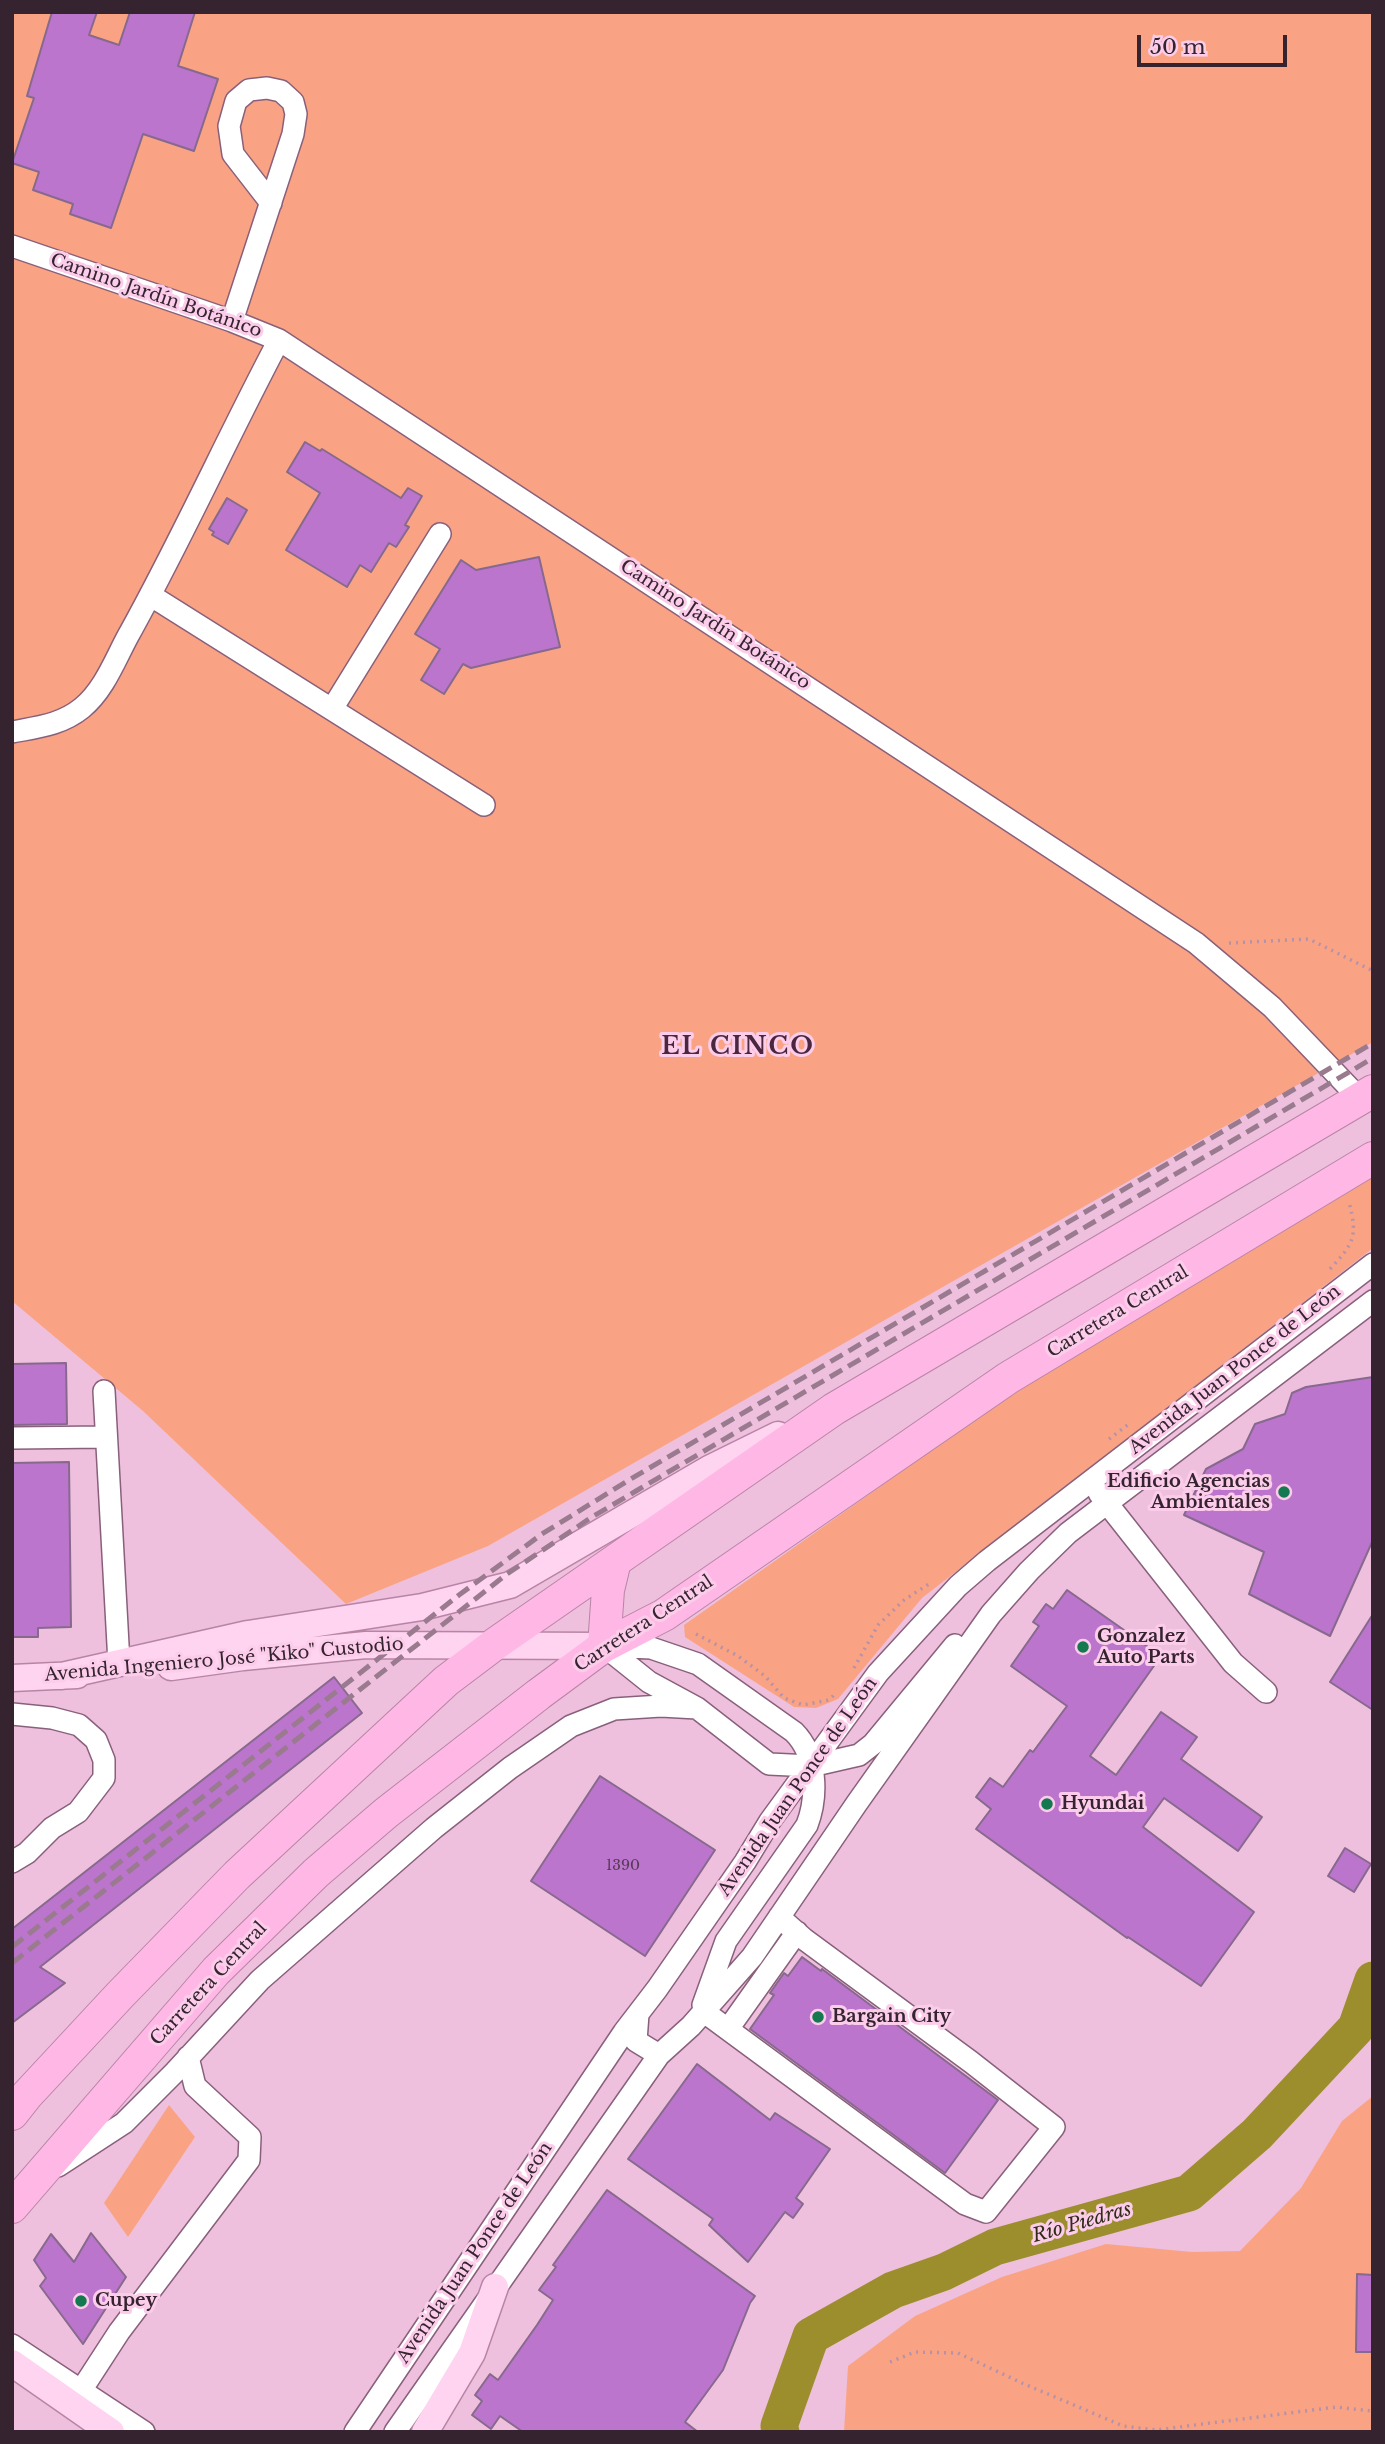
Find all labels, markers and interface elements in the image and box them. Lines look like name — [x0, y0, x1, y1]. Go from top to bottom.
scale bar — [1140, 21, 1290, 65]
text: 50 m — [1150, 34, 1205, 60]
street label: Camino Jardín Botánico — [47, 250, 265, 342]
street label: Camino Jardín Botánico — [616, 555, 814, 695]
district label: EL CINCO — [662, 1033, 814, 1061]
street label: Carretera Central — [1043, 1261, 1193, 1363]
street label: Avenida Juan Ponce de León — [1125, 1281, 1345, 1459]
place label: Edificio Agencias Ambientales — [1107, 1471, 1270, 1514]
marker: Edificio Agencias Ambientales — [1276, 1484, 1292, 1500]
street label: Carretera Central — [571, 1571, 717, 1677]
place label: Gonzalez Auto Parts — [1097, 1626, 1195, 1668]
street label: Avenida Ingeniero José "Kiko" Custodio — [44, 1634, 404, 1686]
marker: Gonzalez Auto Parts — [1075, 1639, 1091, 1655]
street label: Avenida Juan Ponce de León — [714, 1673, 882, 1901]
place label: Hyundai — [1061, 1793, 1144, 1815]
marker: Hyundai — [1039, 1796, 1055, 1812]
house number: 1390 — [606, 1858, 640, 1874]
street label: Carretera Central — [146, 1918, 272, 2050]
place label: Bargain City — [832, 2006, 951, 2028]
marker: Bargain City — [810, 2009, 826, 2025]
street label: Avenida Juan Ponce de León — [393, 2138, 557, 2368]
water label: Río Piedras — [1030, 2198, 1134, 2248]
place label: Cupey — [95, 2290, 157, 2312]
marker: Cupey — [73, 2293, 89, 2309]

